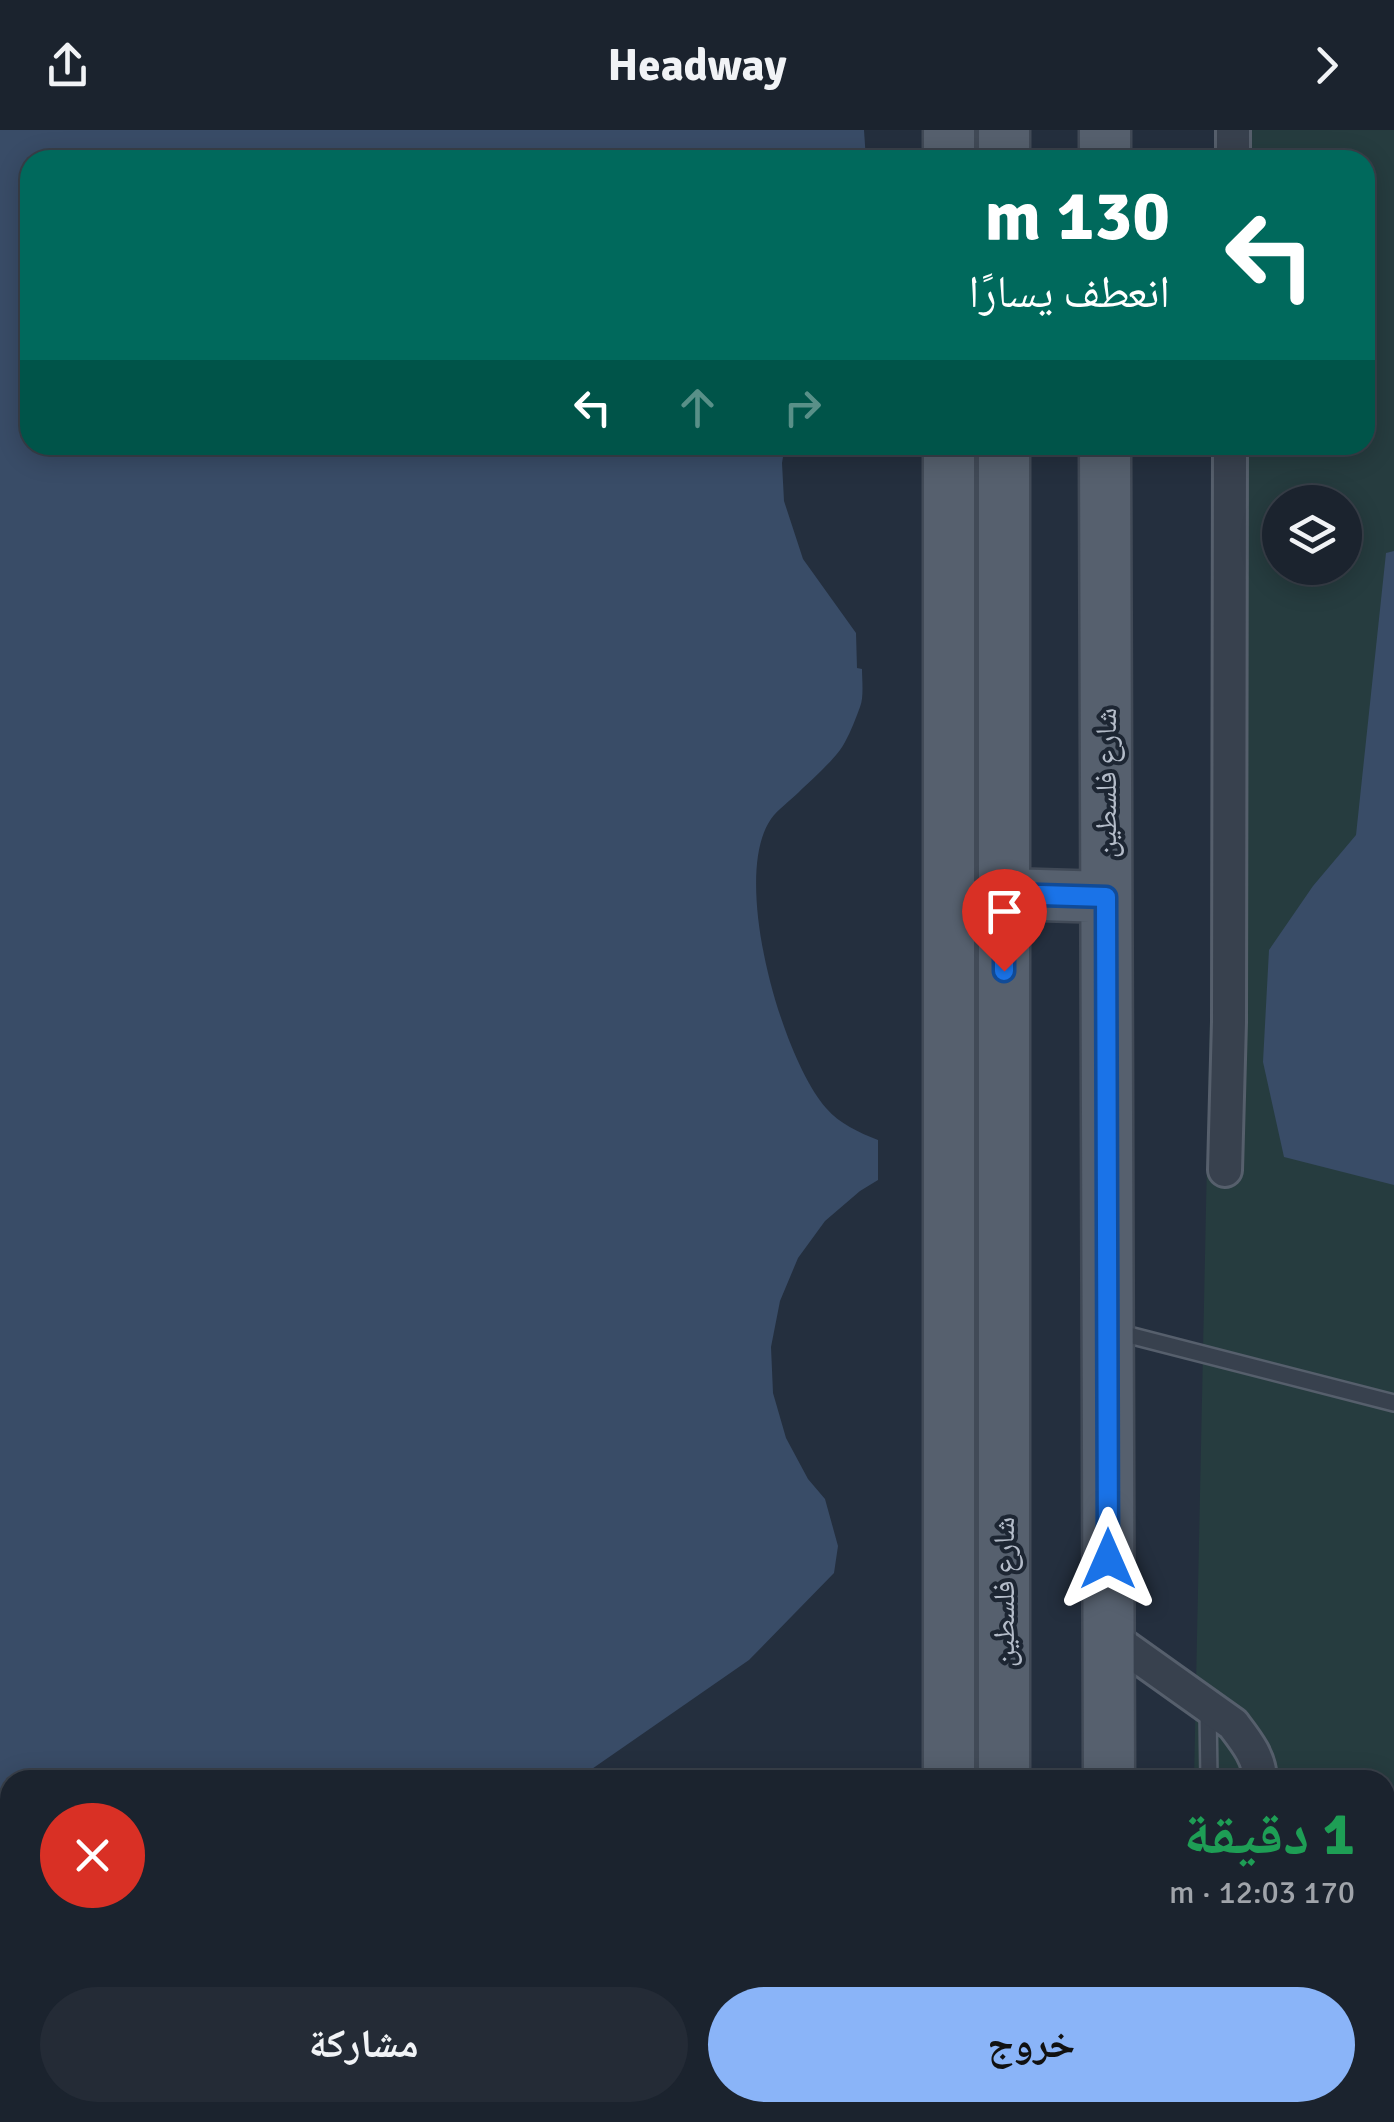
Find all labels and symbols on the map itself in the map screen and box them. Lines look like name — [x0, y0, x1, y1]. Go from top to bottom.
street label: شارع فلسطين — [1088, 708, 1125, 858]
pin — [962, 869, 1047, 972]
position arrow — [1056, 1507, 1160, 1611]
street label: شارع فلسطين — [986, 1517, 1023, 1667]

